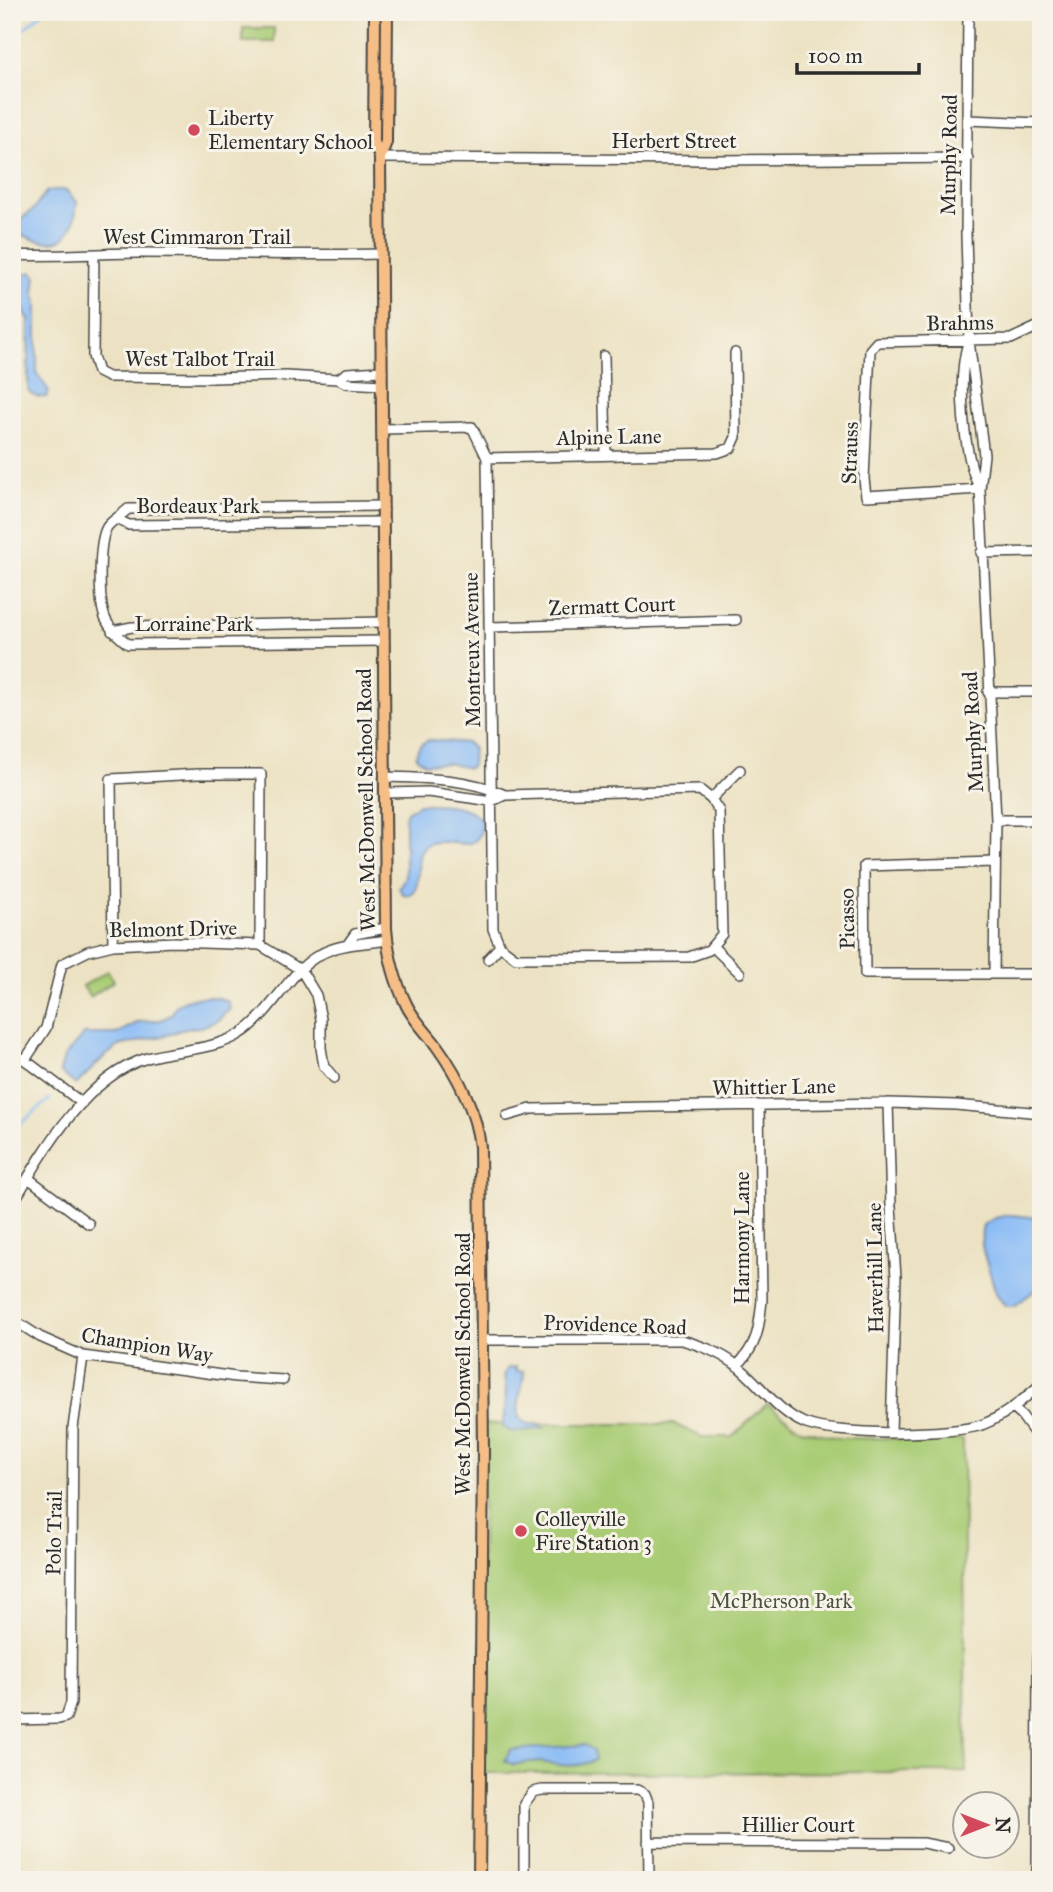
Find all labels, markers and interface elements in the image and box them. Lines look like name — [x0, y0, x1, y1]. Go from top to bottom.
scale bar — [797, 32, 920, 76]
text: 100 m — [808, 43, 863, 69]
street label: Murphy Road — [935, 94, 963, 216]
place label: Liberty Elementary School — [208, 105, 373, 155]
marker: Liberty Elementary School — [186, 122, 202, 138]
street label: Herbert Street — [611, 128, 737, 154]
street label: West Cimmaron Trail — [103, 224, 291, 250]
street label: Brahms — [926, 309, 994, 337]
street label: West Talbot Trail — [125, 346, 275, 372]
street label: Strauss — [836, 421, 864, 485]
street label: Alpine Lane — [555, 423, 662, 451]
street label: Bordeaux Park — [136, 493, 260, 519]
street label: Montreux Avenue — [458, 572, 486, 728]
street label: Zermatt Court — [548, 591, 677, 621]
street label: Lorraine Park — [134, 611, 254, 637]
street label: West McDonwell School Road — [351, 668, 381, 932]
street label: Murphy Road — [957, 670, 989, 793]
street label: Picasso — [833, 888, 861, 950]
street label: Belmont Drive — [109, 915, 238, 943]
street label: Whittier Lane — [712, 1073, 836, 1101]
street label: Harmony Lane — [729, 1171, 755, 1305]
street label: Haverhill Lane — [861, 1202, 889, 1334]
street label: West McDonwell School Road — [450, 1232, 476, 1496]
street label: Providence Road — [543, 1310, 688, 1341]
street label: Champion Way — [79, 1322, 216, 1368]
street label: Polo Trail — [40, 1490, 68, 1576]
place label: Colleyville Fire Station 3 — [535, 1506, 652, 1556]
marker: Colleyville Fire Station 3 — [513, 1523, 529, 1539]
park label: McPherson Park — [710, 1588, 853, 1614]
north arrow — [951, 1790, 1021, 1860]
street label: Hillier Court — [741, 1812, 855, 1838]
text: N — [991, 1817, 1014, 1833]

